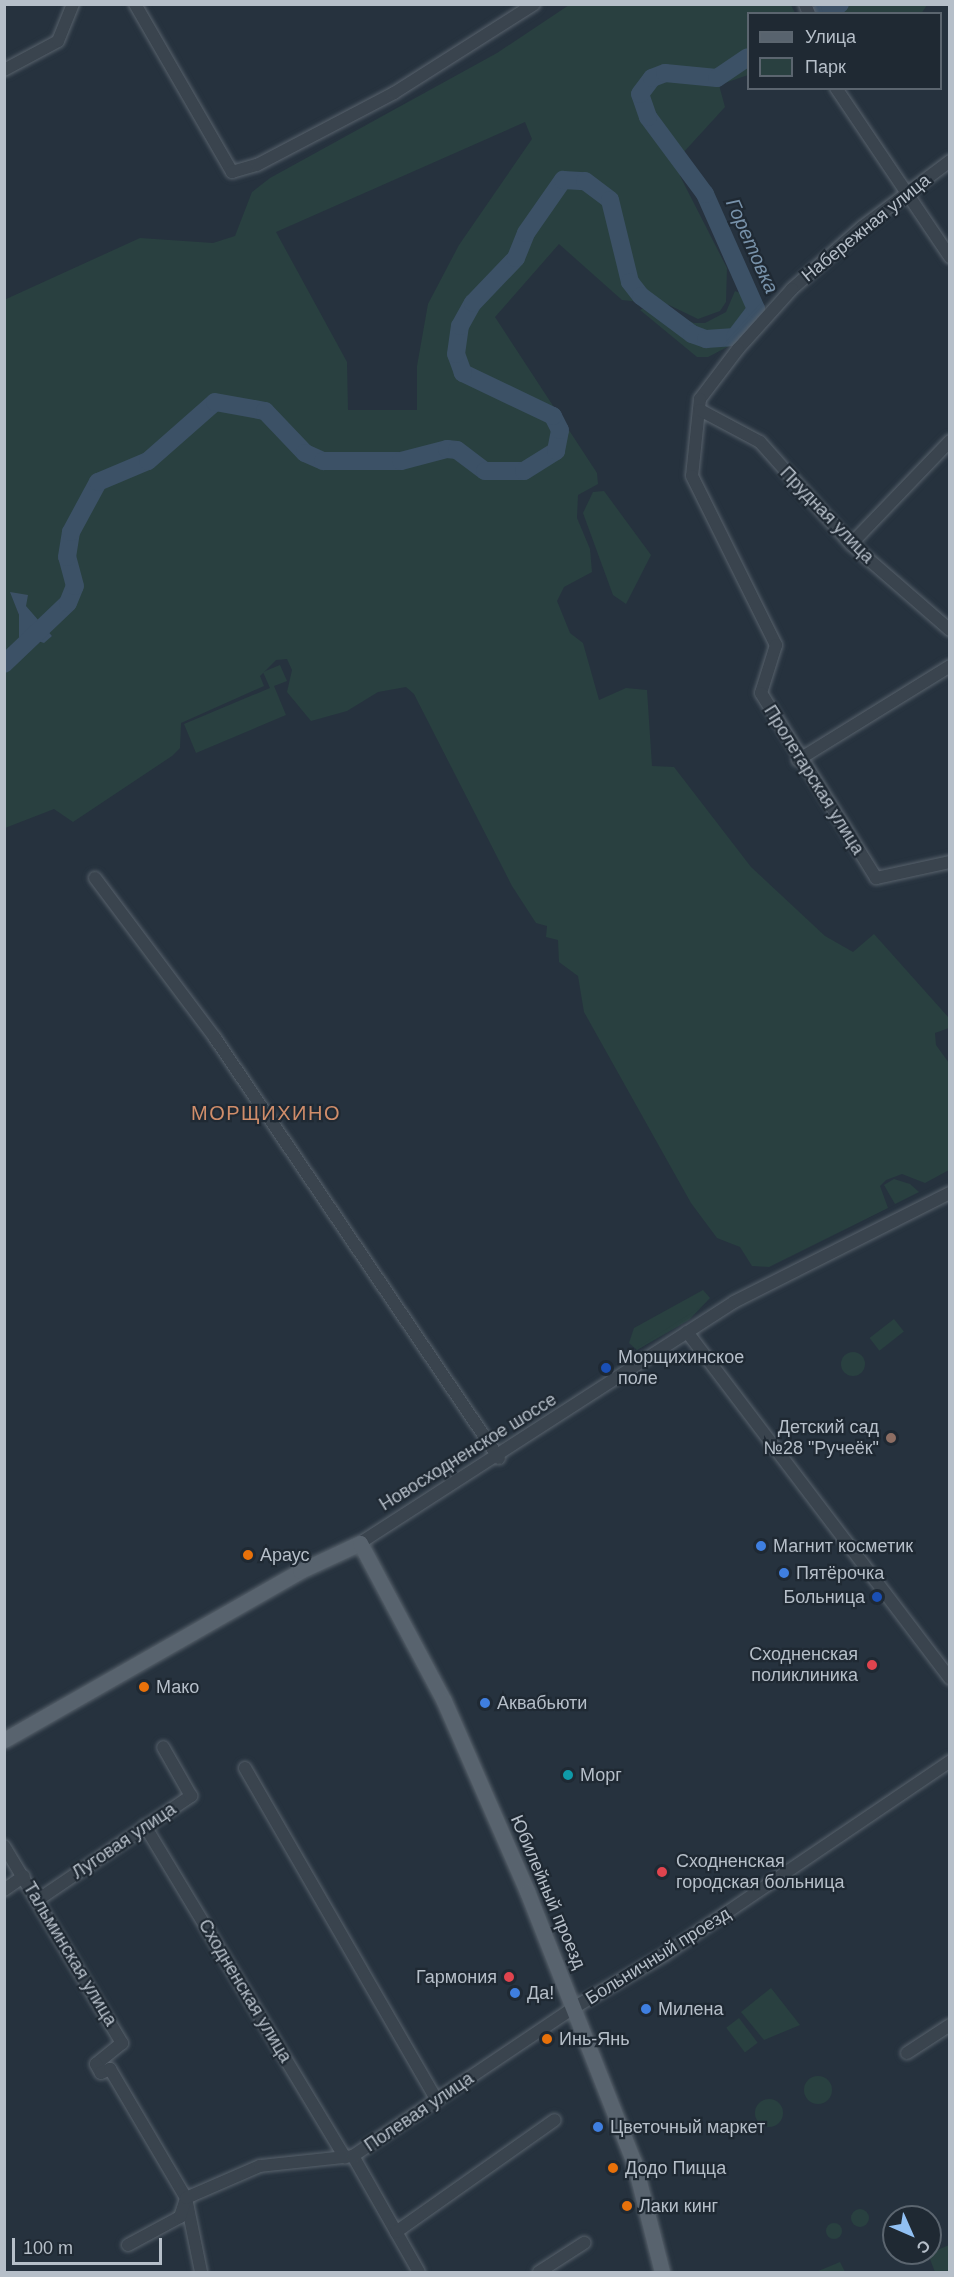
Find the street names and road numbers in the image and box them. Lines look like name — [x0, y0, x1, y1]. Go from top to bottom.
street label: Набережная улица — [797, 170, 935, 286]
street label: Прудная улица — [776, 462, 878, 568]
street label: Пролетарская улица — [759, 701, 869, 859]
street label: Новосходненское шоссе — [375, 1389, 561, 1515]
street label: Луговая улица — [68, 1798, 180, 1884]
street label: Юбилейный проезд — [506, 1812, 590, 1972]
street label: Тальминская улица — [19, 1878, 121, 2030]
street label: Больничный проезд — [582, 1903, 734, 2009]
street label: Сходненская улица — [194, 1915, 296, 2067]
street label: Полевая улица — [360, 2068, 478, 2156]

